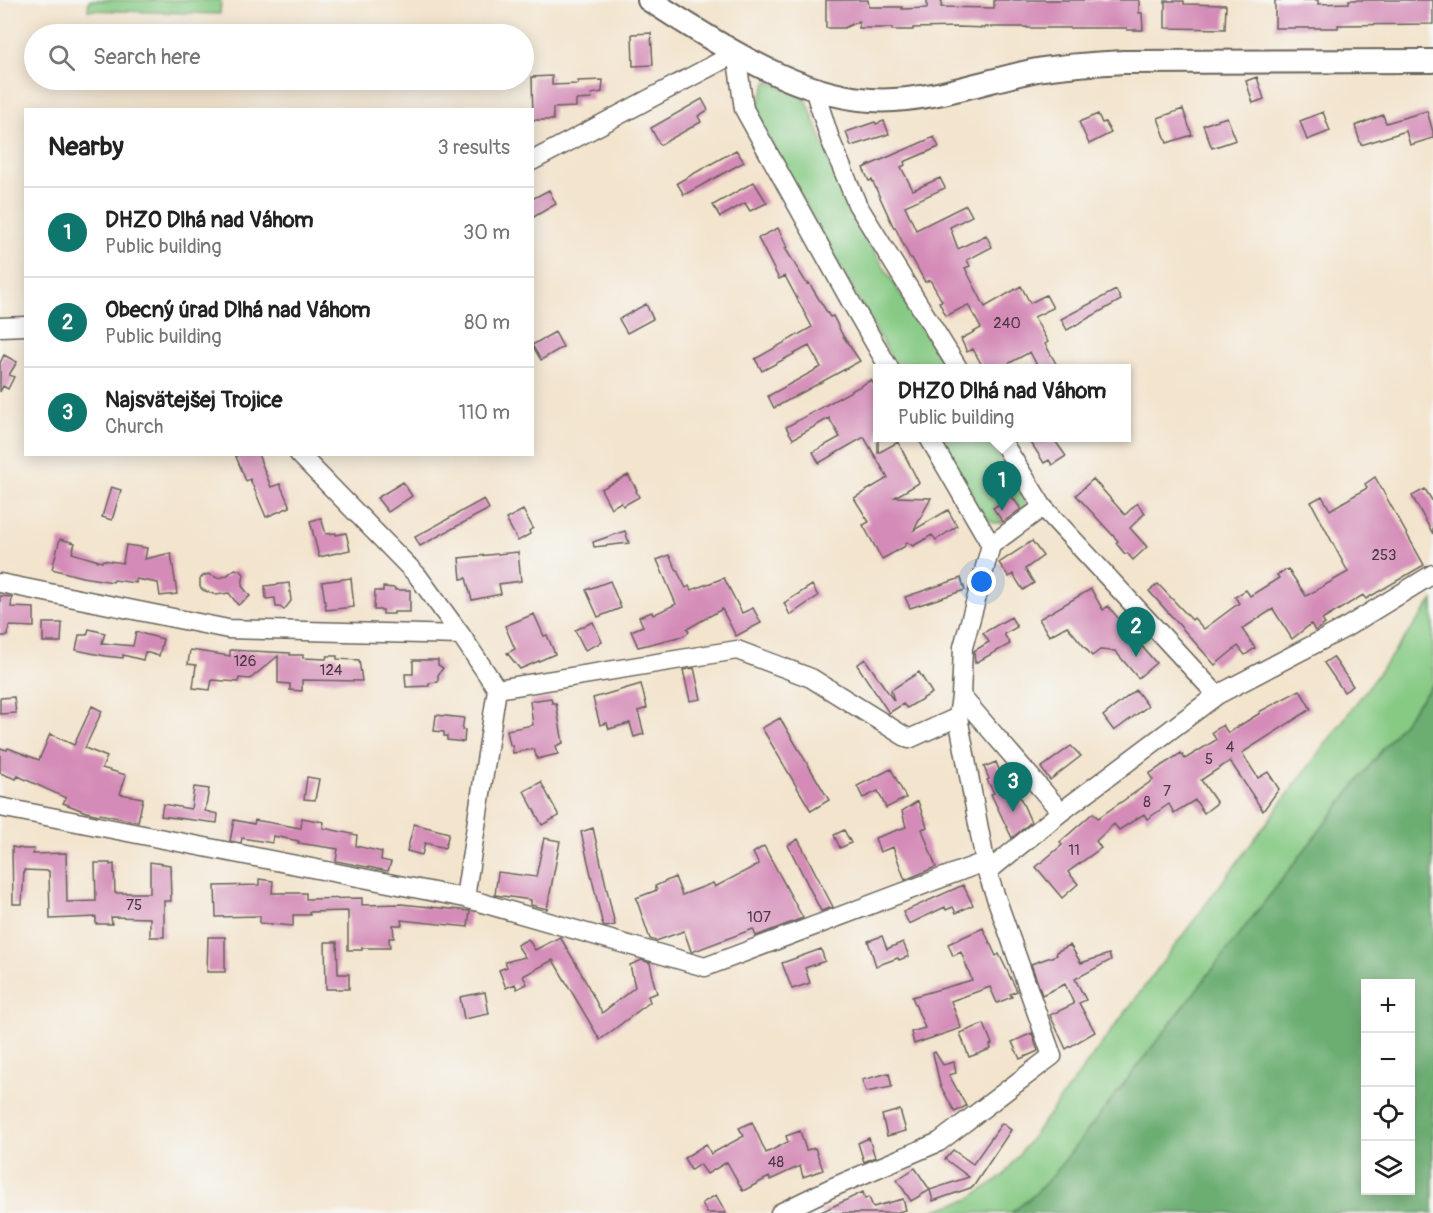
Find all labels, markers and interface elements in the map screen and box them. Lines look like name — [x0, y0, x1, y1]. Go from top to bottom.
search box — [24, 24, 534, 90]
icon: search — [45, 41, 78, 74]
text: Search here — [93, 43, 200, 71]
text: Nearby — [48, 131, 124, 163]
text: 3 results — [438, 135, 510, 160]
text: DHZO Dlhá nad Váhom — [105, 206, 314, 234]
text: 1 — [64, 220, 71, 245]
text: 30 m — [463, 220, 510, 245]
text: Public building — [105, 234, 221, 259]
text: Obecný úrad Dlhá nad Váhom — [105, 296, 371, 324]
text: 2 — [62, 310, 73, 335]
text: 80 m — [464, 310, 510, 335]
house number: 240 — [993, 314, 1021, 333]
text: Public building — [105, 324, 221, 349]
popup — [873, 364, 1131, 442]
text: DHZO Dlhá nad Váhom — [898, 377, 1106, 405]
text: Najsvätejšej Trojice — [105, 386, 282, 414]
text: 3 — [62, 400, 73, 425]
text: 110 m — [459, 400, 510, 425]
text: Public building — [898, 405, 1014, 430]
text: Church — [105, 414, 163, 439]
pin: 1 — [982, 462, 1022, 511]
house number: 253 — [1372, 546, 1396, 565]
your location — [967, 567, 996, 596]
pin: 2 — [1116, 608, 1156, 657]
house number: 126 — [234, 652, 256, 671]
house number: 124 — [320, 661, 343, 680]
house number: 4 — [1226, 738, 1235, 757]
house number: 5 — [1205, 750, 1213, 769]
pin: 3 — [994, 762, 1032, 812]
house number: 7 — [1163, 782, 1171, 801]
house number: 8 — [1143, 793, 1151, 812]
house number: 11 — [1068, 841, 1080, 860]
house number: 75 — [126, 896, 142, 915]
house number: 107 — [747, 908, 771, 927]
map controls — [1361, 979, 1415, 1195]
button: + — [1361, 979, 1415, 1033]
button: − — [1361, 1033, 1415, 1087]
button: locate — [1361, 1087, 1415, 1141]
button: layers — [1361, 1141, 1415, 1195]
house number: 48 — [768, 1153, 785, 1172]

